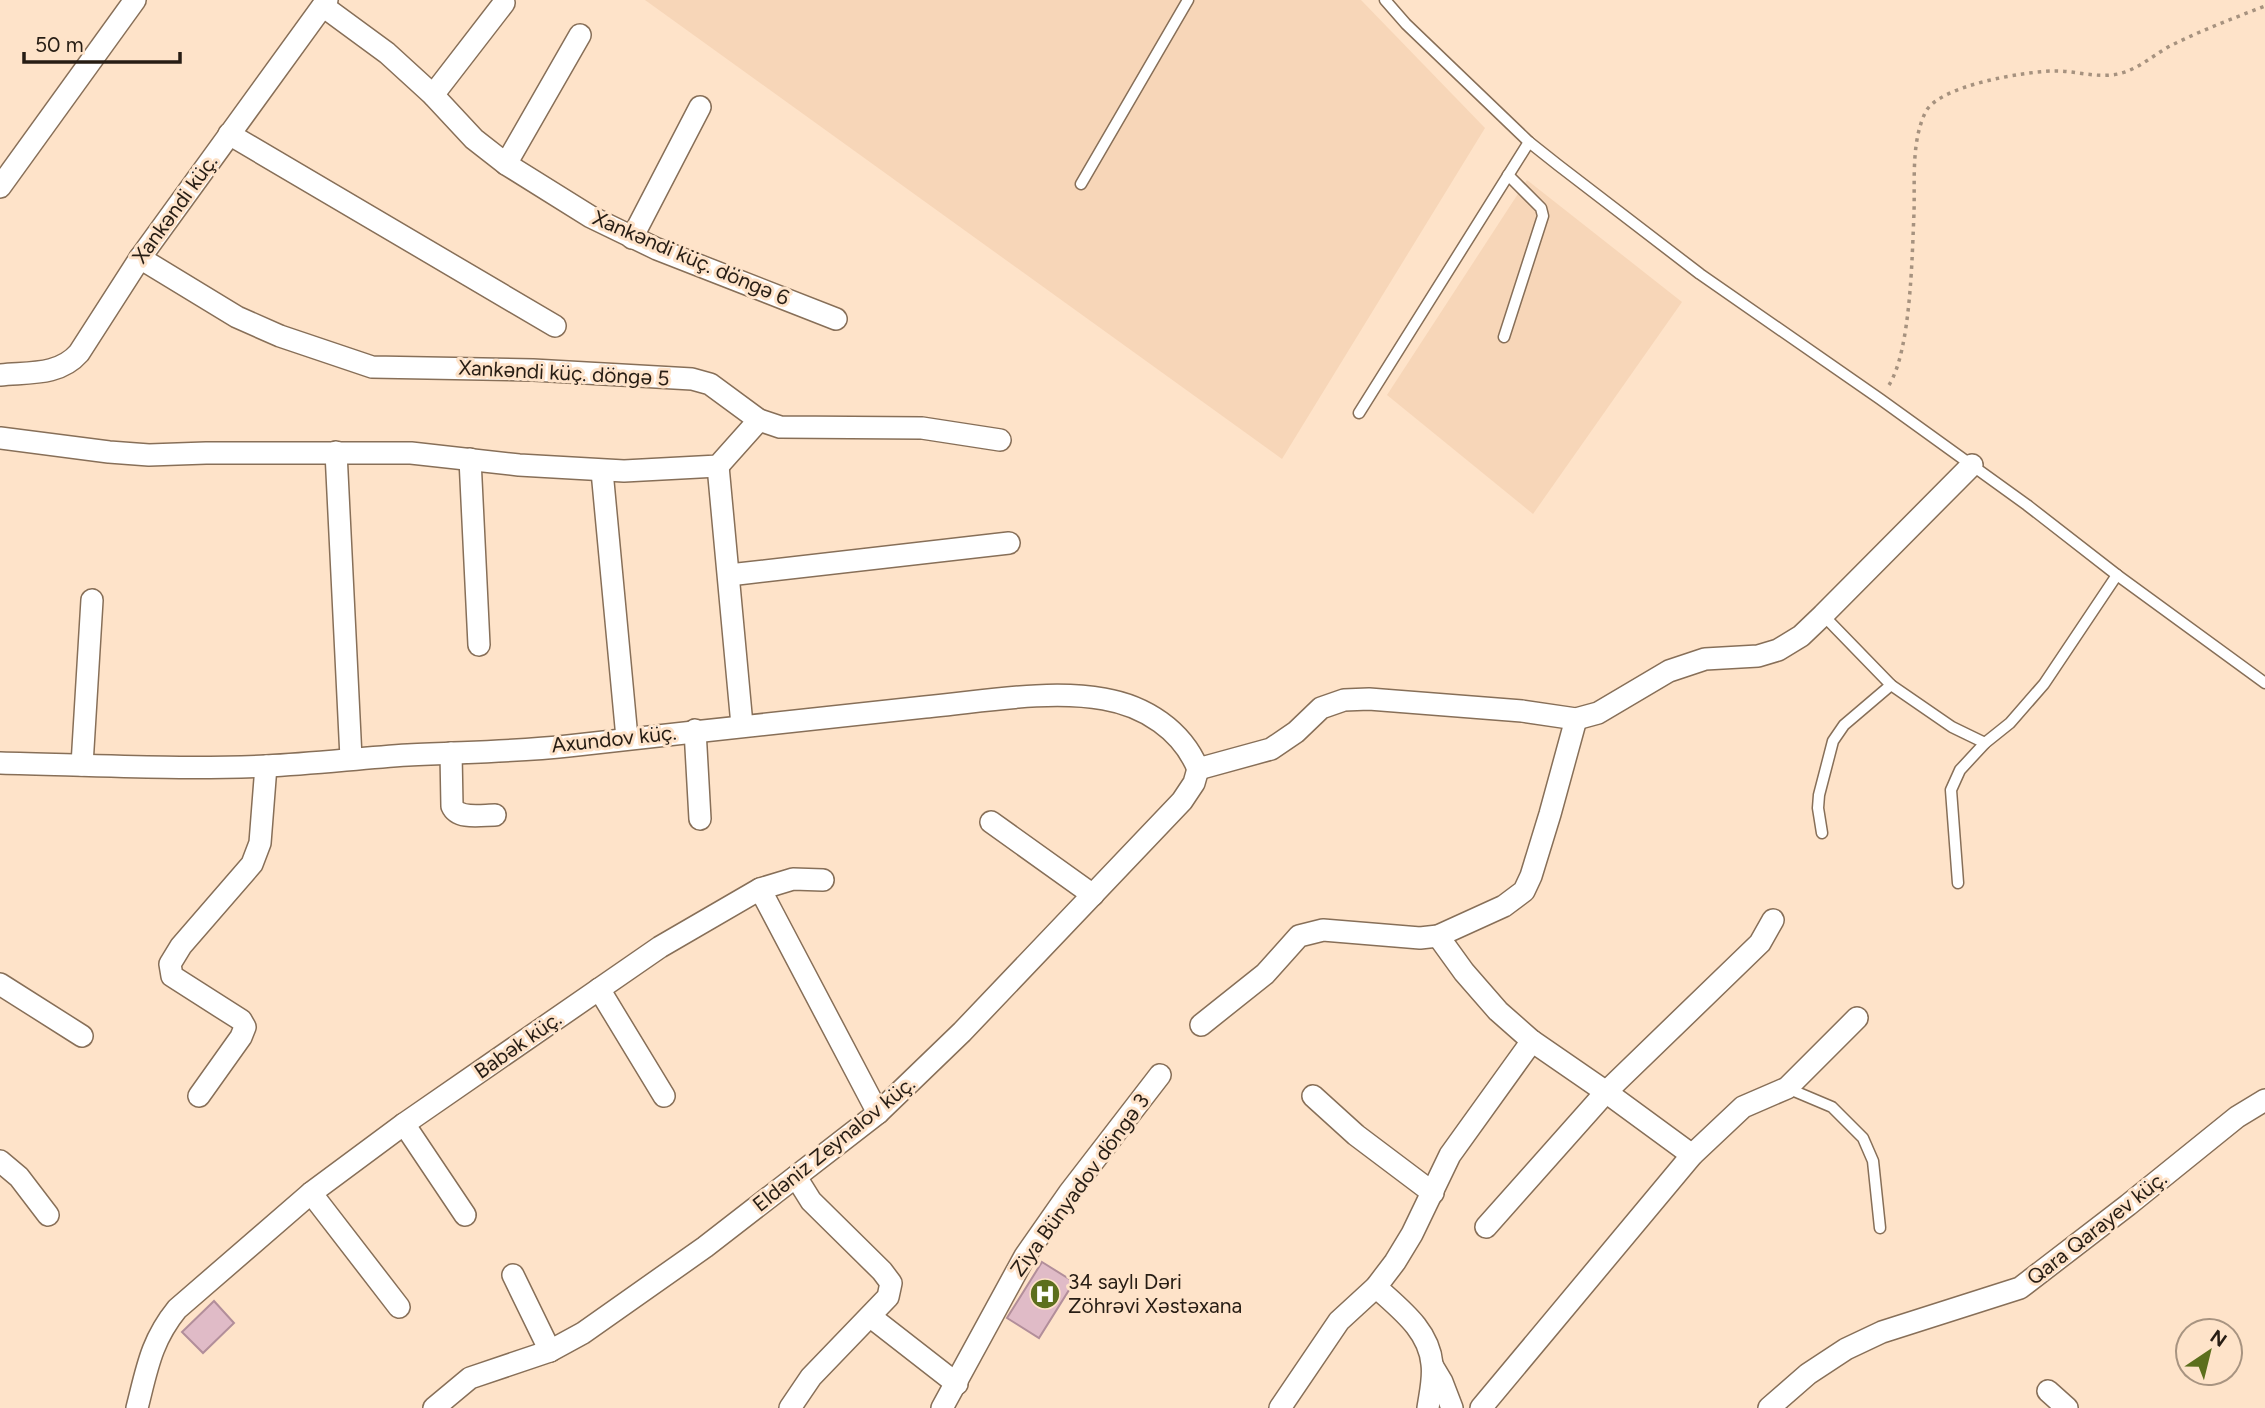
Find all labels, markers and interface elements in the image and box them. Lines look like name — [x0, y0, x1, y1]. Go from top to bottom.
scale bar — [24, 21, 180, 65]
text: 50 m — [35, 32, 84, 57]
street label: Xankəndi küç. — [127, 149, 222, 268]
street label: Xankəndi küç. döngə 6 — [589, 205, 793, 310]
street label: Xankəndi küç. döngə 5 — [458, 354, 670, 391]
street label: Axundov küç. — [550, 720, 678, 757]
street label: Babək küç. — [469, 1006, 566, 1084]
street label: Eldəniz Zeynalov küç. — [748, 1070, 920, 1217]
street label: Ziya Bünyadov döngə 3 — [1005, 1088, 1154, 1281]
street label: Qara Qarayev küç. — [2022, 1165, 2172, 1290]
place label: 34 saylı Dəri Zöhrəvi Xəstəxana — [1068, 1269, 1242, 1318]
hospital icon: 34 saylı Dəri Zöhrəvi Xəstəxana — [1028, 1277, 1062, 1311]
north arrow — [2174, 1317, 2244, 1387]
text: N — [2206, 1325, 2231, 1352]

